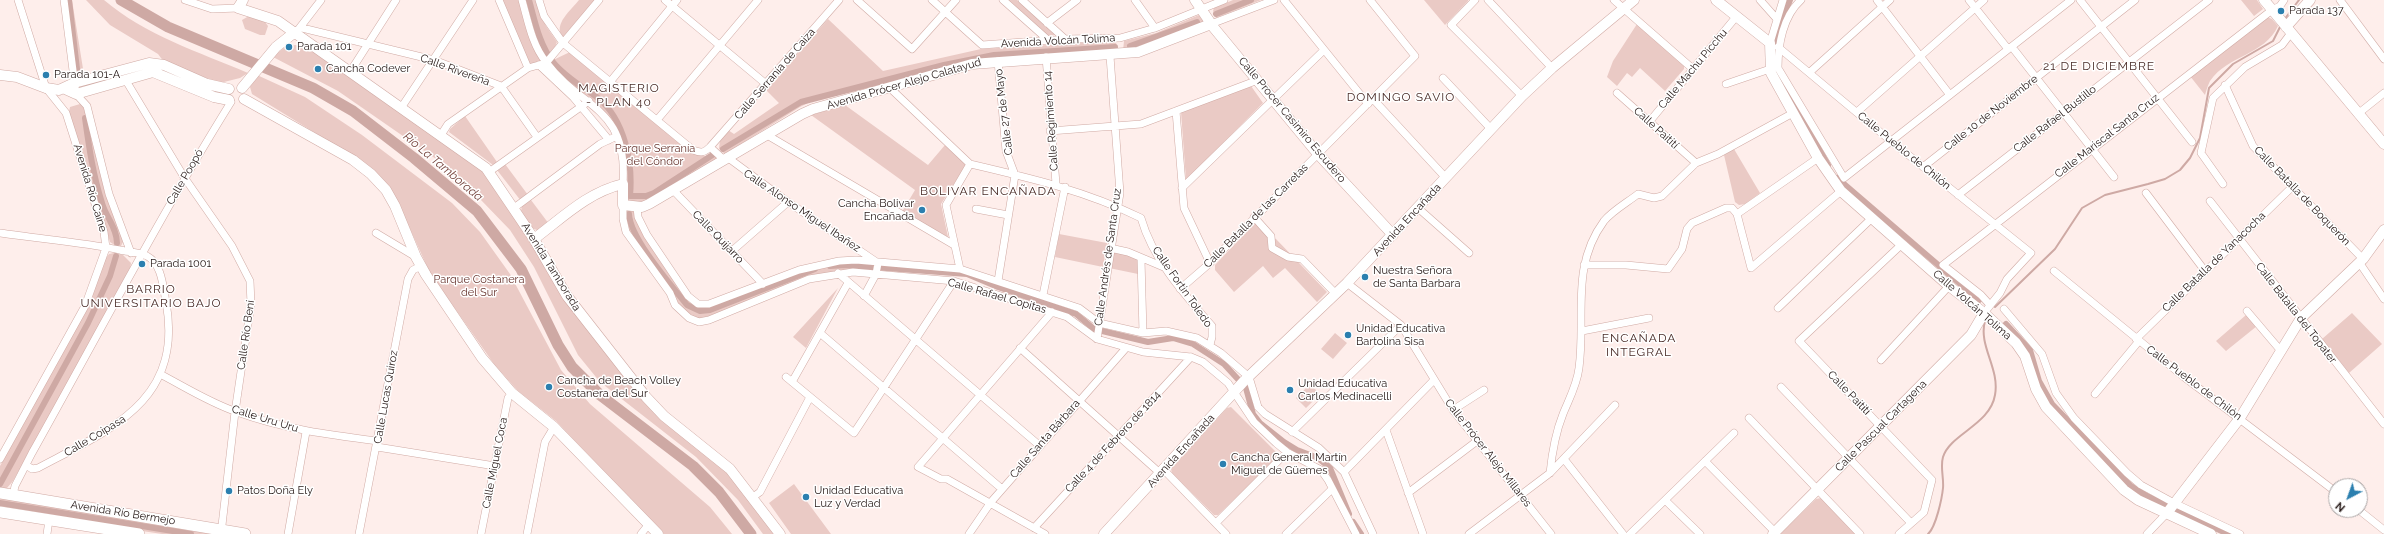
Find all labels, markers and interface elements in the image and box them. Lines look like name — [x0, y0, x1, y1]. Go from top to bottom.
place label: Parada 137 — [2289, 4, 2344, 18]
marker: Parada 137 — [2276, 6, 2286, 16]
street label: Calle Serranía de Caiza — [732, 26, 818, 122]
street label: Calle Machu Picchu — [1656, 26, 1730, 112]
street label: Avenida Volcán Tolima — [1000, 31, 1116, 51]
place label: Parada 101 — [297, 40, 351, 54]
marker: Parada 101 — [284, 42, 294, 52]
street label: Calle Rivereña — [418, 51, 492, 89]
street label: Calle Procer Casimiro Escudero — [1236, 55, 1348, 185]
street label: Avenida Prócer Alejo Calatayud — [825, 56, 983, 112]
district label: 21 DE DICIEMBRE — [2043, 59, 2155, 73]
place label: Cancha Codever — [326, 62, 410, 76]
marker: Cancha Codever — [313, 64, 323, 74]
place label: Parada 101-A — [54, 68, 120, 82]
street label: Calle 27 de Mayo — [992, 68, 1016, 156]
marker: Parada 101-A — [41, 70, 51, 80]
street label: Calle Regimiento 14 — [1041, 70, 1061, 172]
street label: Calle 10 de Noviembre — [1941, 72, 2041, 154]
district label: MAGISTERIO - PLAN 40 — [578, 81, 660, 109]
street label: Calle Rafael Bustillo — [2011, 83, 2099, 155]
district label: DOMINGO SAVIO — [1347, 90, 1455, 104]
street label: Calle Mariscal Santa Cruz — [2052, 91, 2162, 181]
street label: Calle Paitití — [1631, 104, 1681, 152]
street label: Calle Pueblo de Chilón — [1855, 109, 1953, 193]
water label: Río La Tamborada — [400, 130, 486, 204]
street label: Avenida Río Caine — [70, 142, 110, 234]
park label: Parque Serranía del Cóndor — [615, 142, 695, 168]
street label: Calle Batalla de Boquerón — [2251, 144, 2353, 248]
street label: Calle Poopó — [164, 147, 206, 207]
street label: Calle Batalla de las Carretas — [1201, 161, 1311, 271]
street label: Calle Alonso Miguel Ibañez — [741, 167, 863, 255]
street label: Avenida Encañada — [1370, 181, 1444, 259]
district label: BOLIVAR ENCAÑADA — [920, 184, 1056, 198]
street label: Calle Andrés de Santa Cruz — [1092, 187, 1124, 327]
place label: Cancha Bolivar Encañada — [838, 197, 914, 223]
marker: Cancha Bolivar Encañada — [917, 205, 927, 215]
street label: Calle Quijarro — [689, 208, 747, 266]
street label: Calle Batalla de Yanacocha — [2160, 209, 2268, 315]
street label: Avenida Tamborada — [519, 221, 583, 313]
street label: Calle Fortin Toledo — [1149, 244, 1215, 330]
place label: Parada 1001 — [150, 257, 211, 271]
marker: Parada 1001 — [137, 259, 147, 269]
street label: Calle Batalla del Topater — [2253, 260, 2339, 366]
place label: Nuestra Señora de Santa Barbara — [1373, 264, 1460, 290]
street label: Calle Volcán Tolima — [1930, 267, 2014, 343]
marker: Nuestra Señora de Santa Barbara — [1360, 272, 1370, 282]
park label: Parque Costanera del Sur — [434, 273, 524, 299]
street label: Calle Rafael Copitas — [946, 276, 1048, 316]
district label: BARRIO UNIVERSITARIO BAJO — [80, 282, 222, 310]
street label: Calle Río Beni — [235, 299, 257, 371]
place label: Unidad Educativa Bartolina Sisa — [1356, 322, 1445, 348]
marker: Unidad Educativa Bartolina Sisa — [1343, 330, 1353, 340]
district label: ENCAÑADA INTEGRAL — [1602, 331, 1676, 359]
street label: Calle Pueblo de Chilón — [2144, 343, 2244, 423]
street label: Calle Lucas Quiroz — [371, 349, 401, 445]
street label: Calle Paitití — [1825, 368, 1873, 418]
place label: Cancha de Beach Volley Costanera del Sur — [557, 374, 681, 400]
place label: Unidad Educativa Carlos Medinacelli — [1298, 377, 1392, 403]
street label: Calle Pascual Cartagena — [1832, 377, 1930, 475]
marker: Cancha de Beach Volley Costanera del Sur — [544, 382, 554, 392]
marker: Unidad Educativa Carlos Medinacelli — [1285, 385, 1295, 395]
street label: Calle 4 de Febrero de 1814 — [1062, 388, 1164, 496]
street label: Calle Prócer Alejo Millares — [1442, 396, 1534, 510]
street label: Calle Santa Bárbara — [1007, 397, 1083, 481]
street label: Calle Uru Uru — [230, 403, 300, 435]
street label: Calle Coipasa — [62, 412, 128, 460]
street label: Avenida Encañada — [1145, 412, 1217, 490]
street label: Calle Miguel Coca — [480, 416, 510, 510]
place label: Cancha General Martín Miguel de Güemes — [1231, 451, 1347, 477]
marker: Cancha General Martín Miguel de Güemes — [1218, 459, 1228, 469]
north arrow — [2328, 478, 2368, 518]
place label: Patos Doña Ely — [237, 484, 313, 498]
place label: Unidad Educativa Luz y Verdad — [814, 484, 903, 510]
marker: Patos Doña Ely — [224, 486, 234, 496]
marker: Unidad Educativa Luz y Verdad — [801, 492, 811, 502]
street label: Avenida Río Bermejo — [70, 498, 176, 528]
text: N — [2333, 499, 2348, 514]

